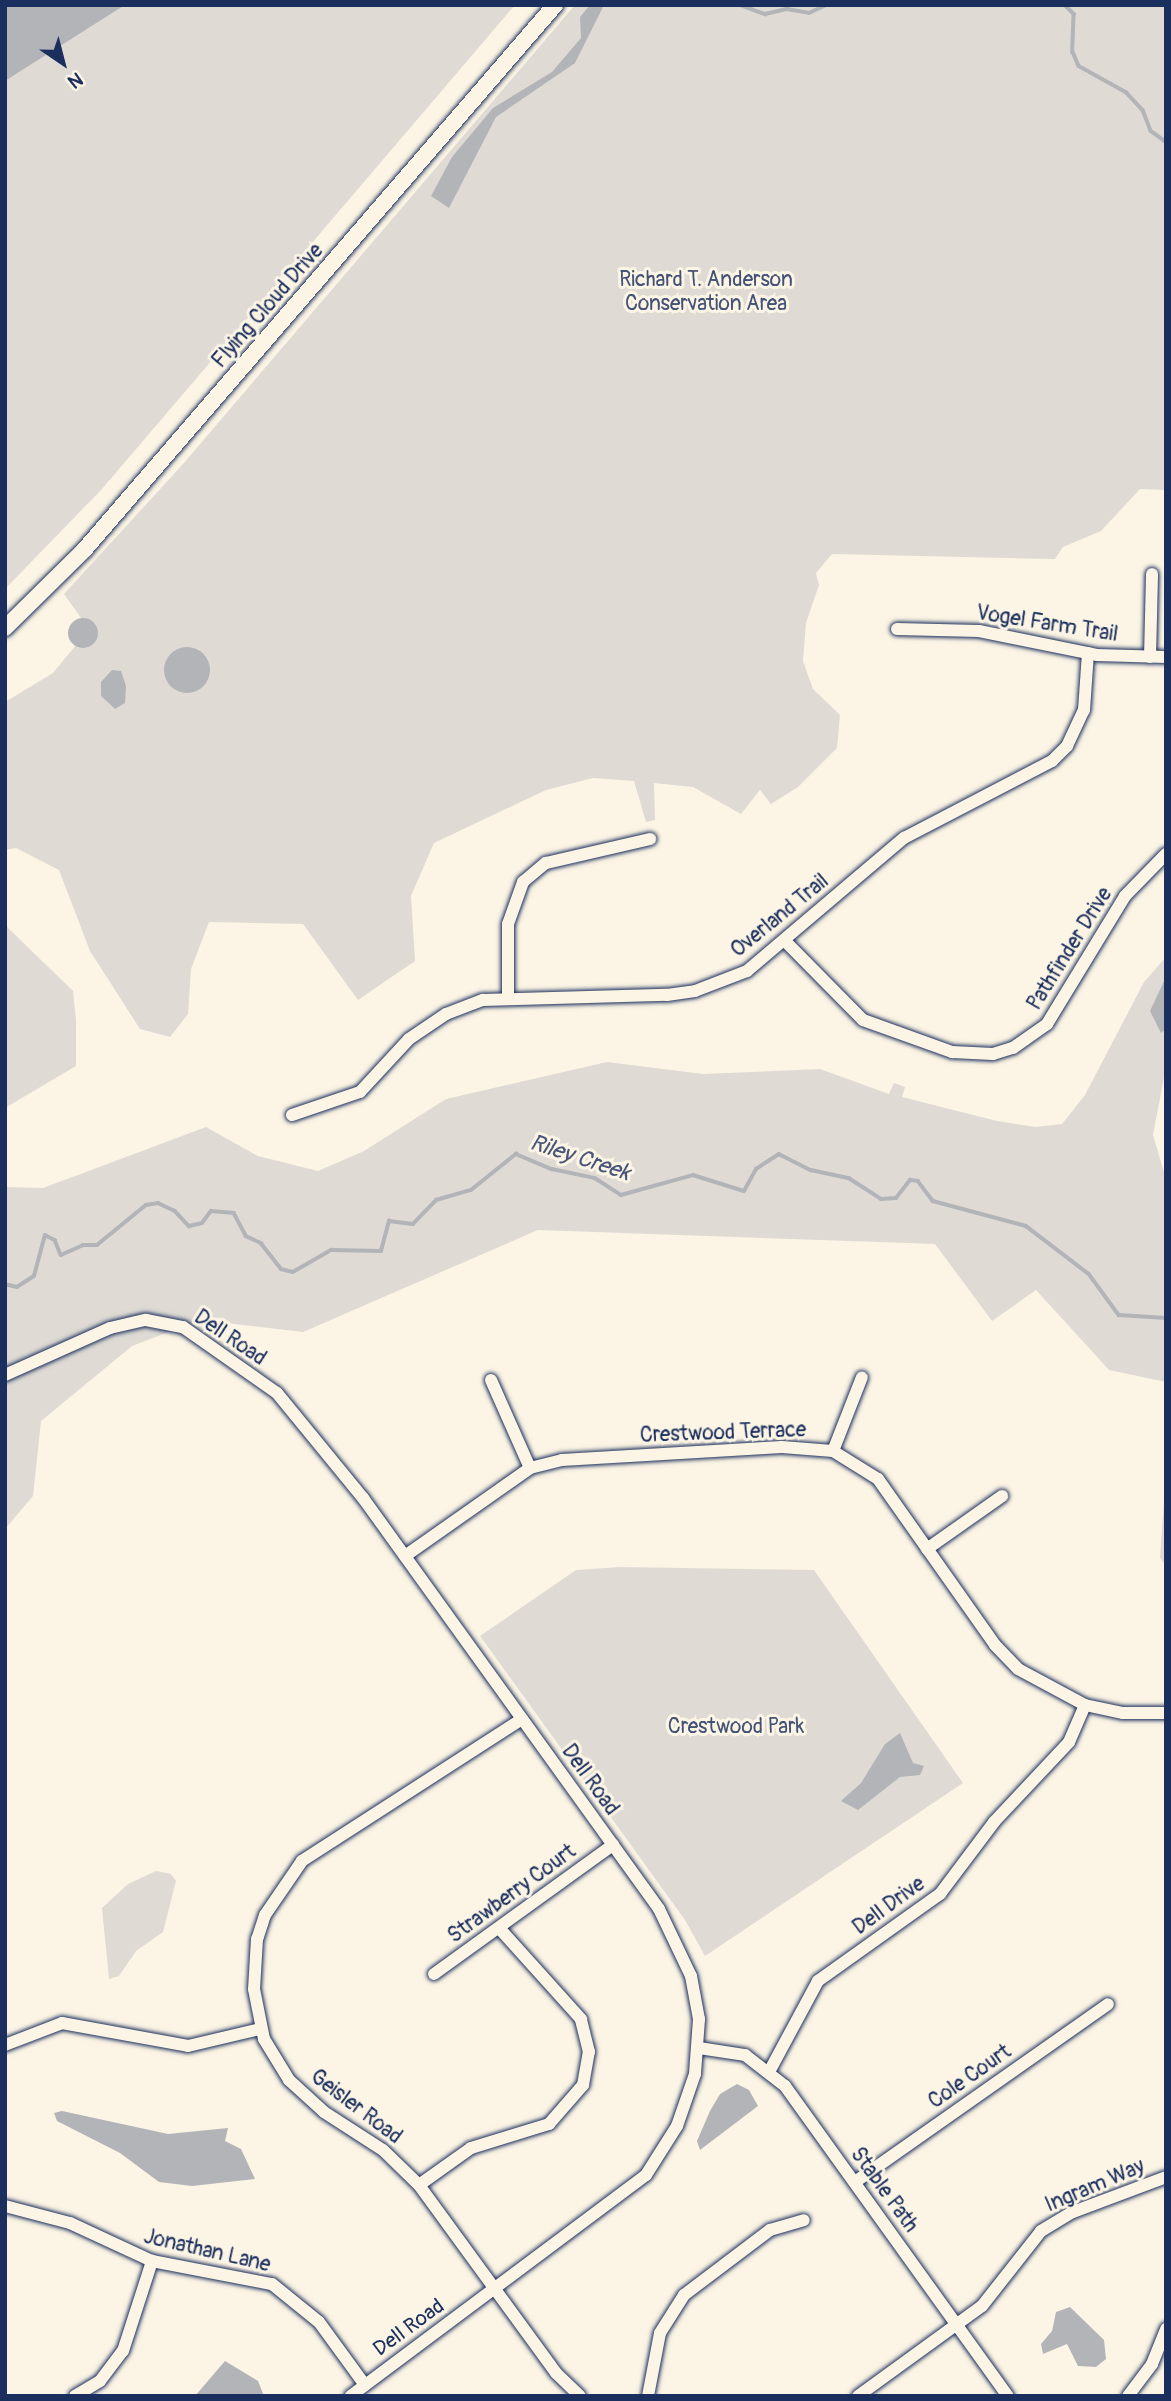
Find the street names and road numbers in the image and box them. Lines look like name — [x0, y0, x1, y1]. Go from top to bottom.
street label: Flying Cloud Drive — [207, 239, 329, 373]
street label: Vogel Farm Trail — [974, 600, 1120, 648]
street label: Overland Trail — [726, 869, 834, 963]
street label: Pathfinder Drive — [1022, 883, 1118, 1015]
street label: Dell Road — [189, 1305, 271, 1371]
street label: Crestwood Terrace — [639, 1418, 807, 1448]
street label: Dell Road — [556, 1740, 624, 1820]
street label: Strawberry Court — [443, 1839, 581, 1949]
street label: Dell Drive — [848, 1871, 930, 1941]
street label: Cole Court — [924, 2039, 1016, 2115]
street label: Geisler Road — [305, 2064, 407, 2150]
street label: Stable Path — [845, 2143, 923, 2237]
street label: Ingram Way — [1042, 2154, 1148, 2218]
street label: Jonathan Lane — [141, 2224, 273, 2278]
street label: Dell Road — [369, 2294, 449, 2362]

